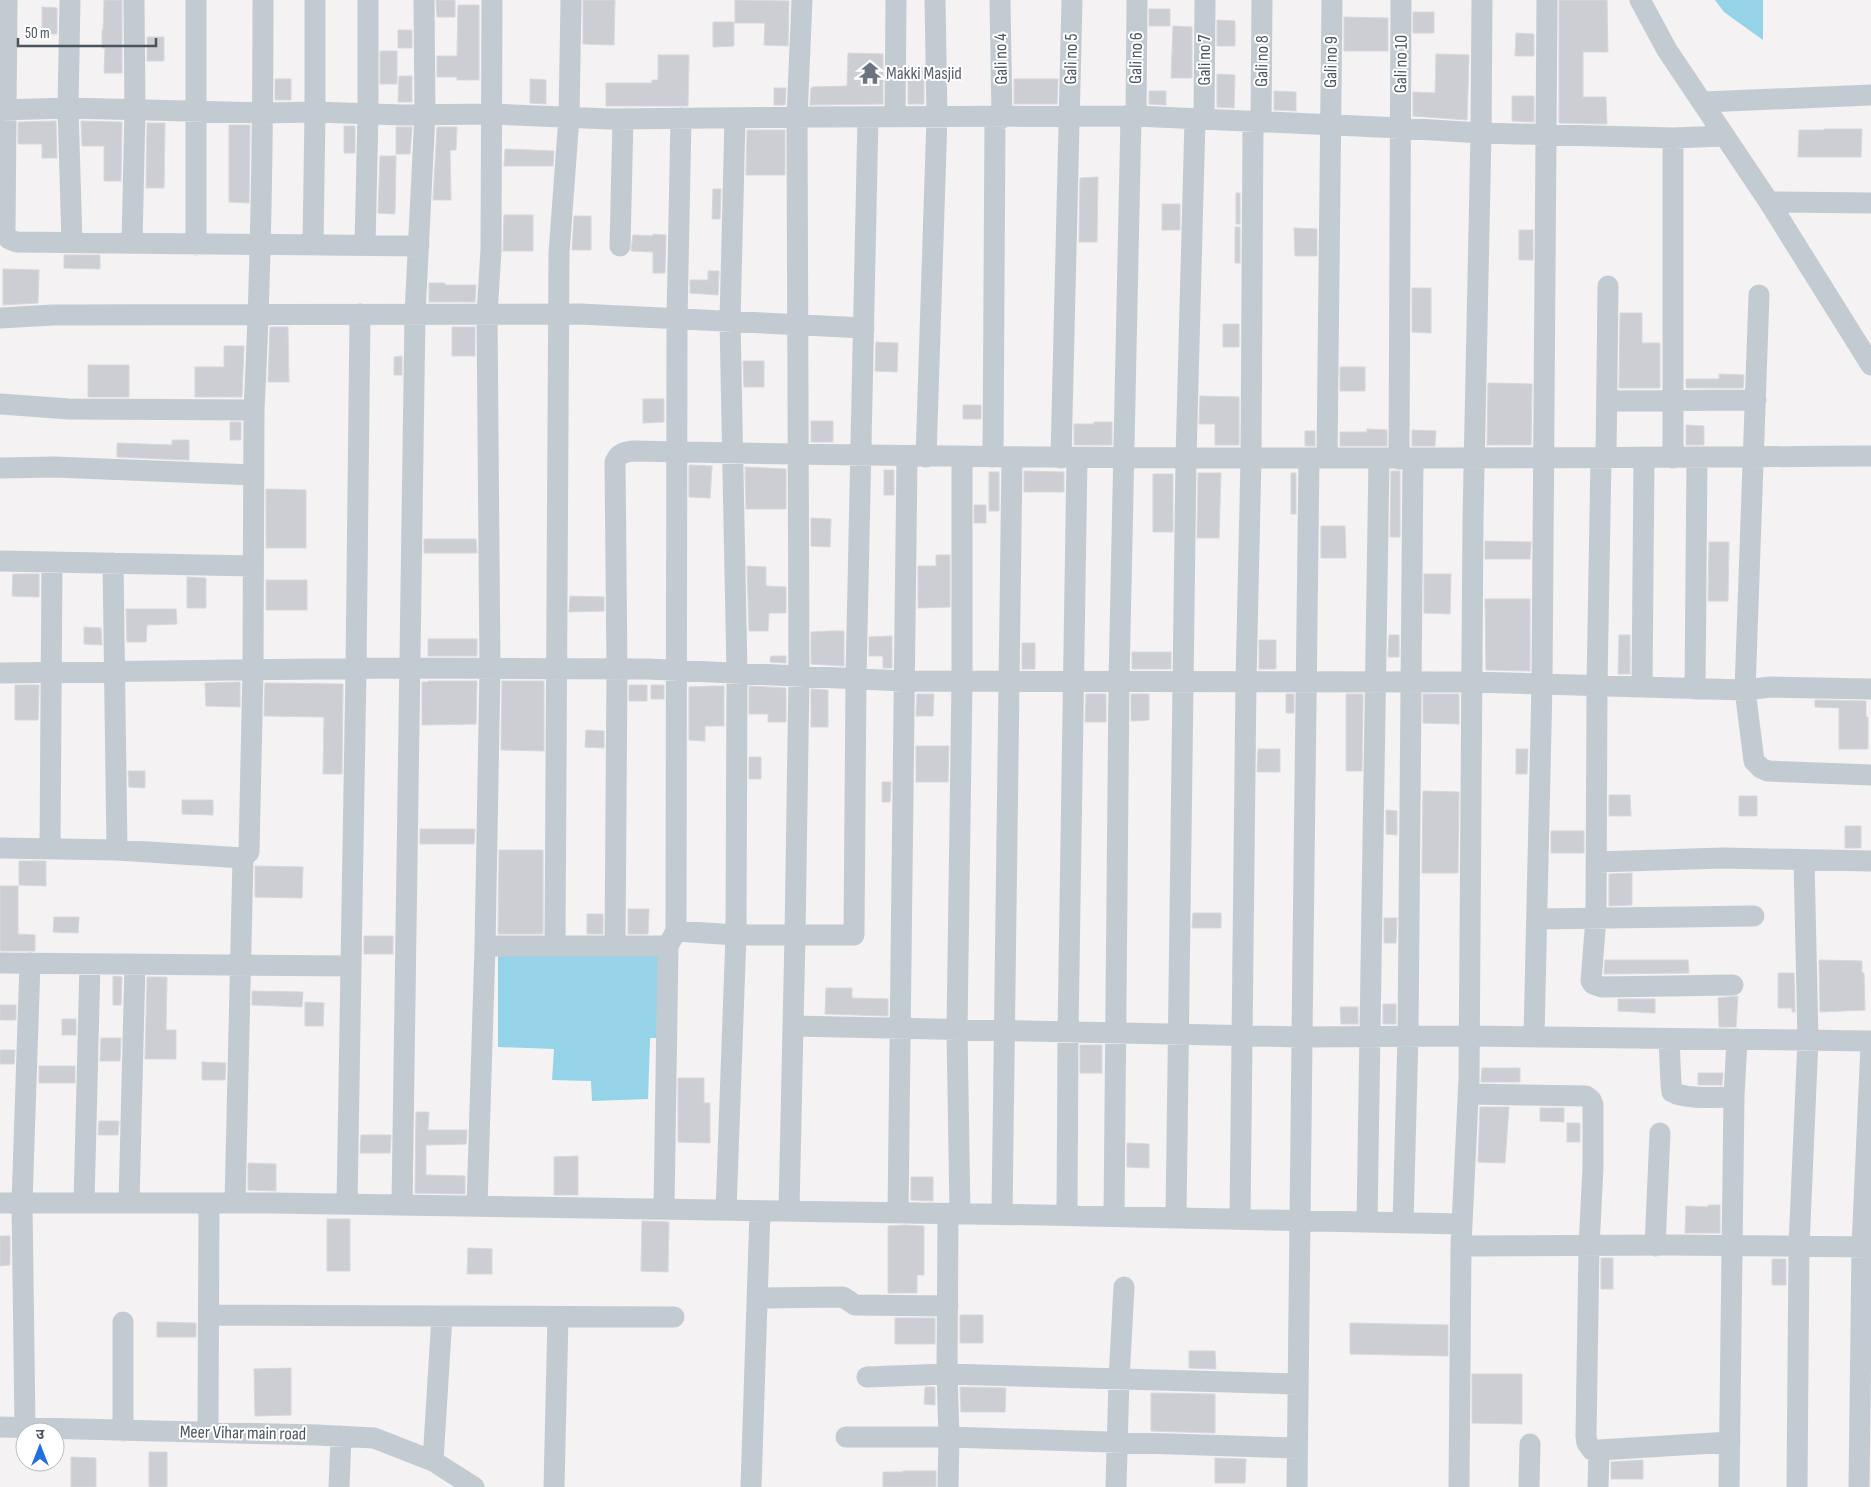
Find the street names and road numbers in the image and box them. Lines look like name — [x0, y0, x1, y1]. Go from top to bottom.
street label: Gali no 6 — [1125, 32, 1147, 84]
street label: Gali no 4 — [990, 33, 1012, 85]
street label: Gali no 5 — [1060, 33, 1082, 85]
street label: Gali no 7 — [1194, 34, 1215, 86]
street label: Gali no 8 — [1251, 35, 1273, 87]
street label: Gali no 10 — [1390, 35, 1412, 93]
street label: Gali no 9 — [1320, 36, 1342, 88]
street label: Meer Vihar main road — [180, 1421, 306, 1445]

